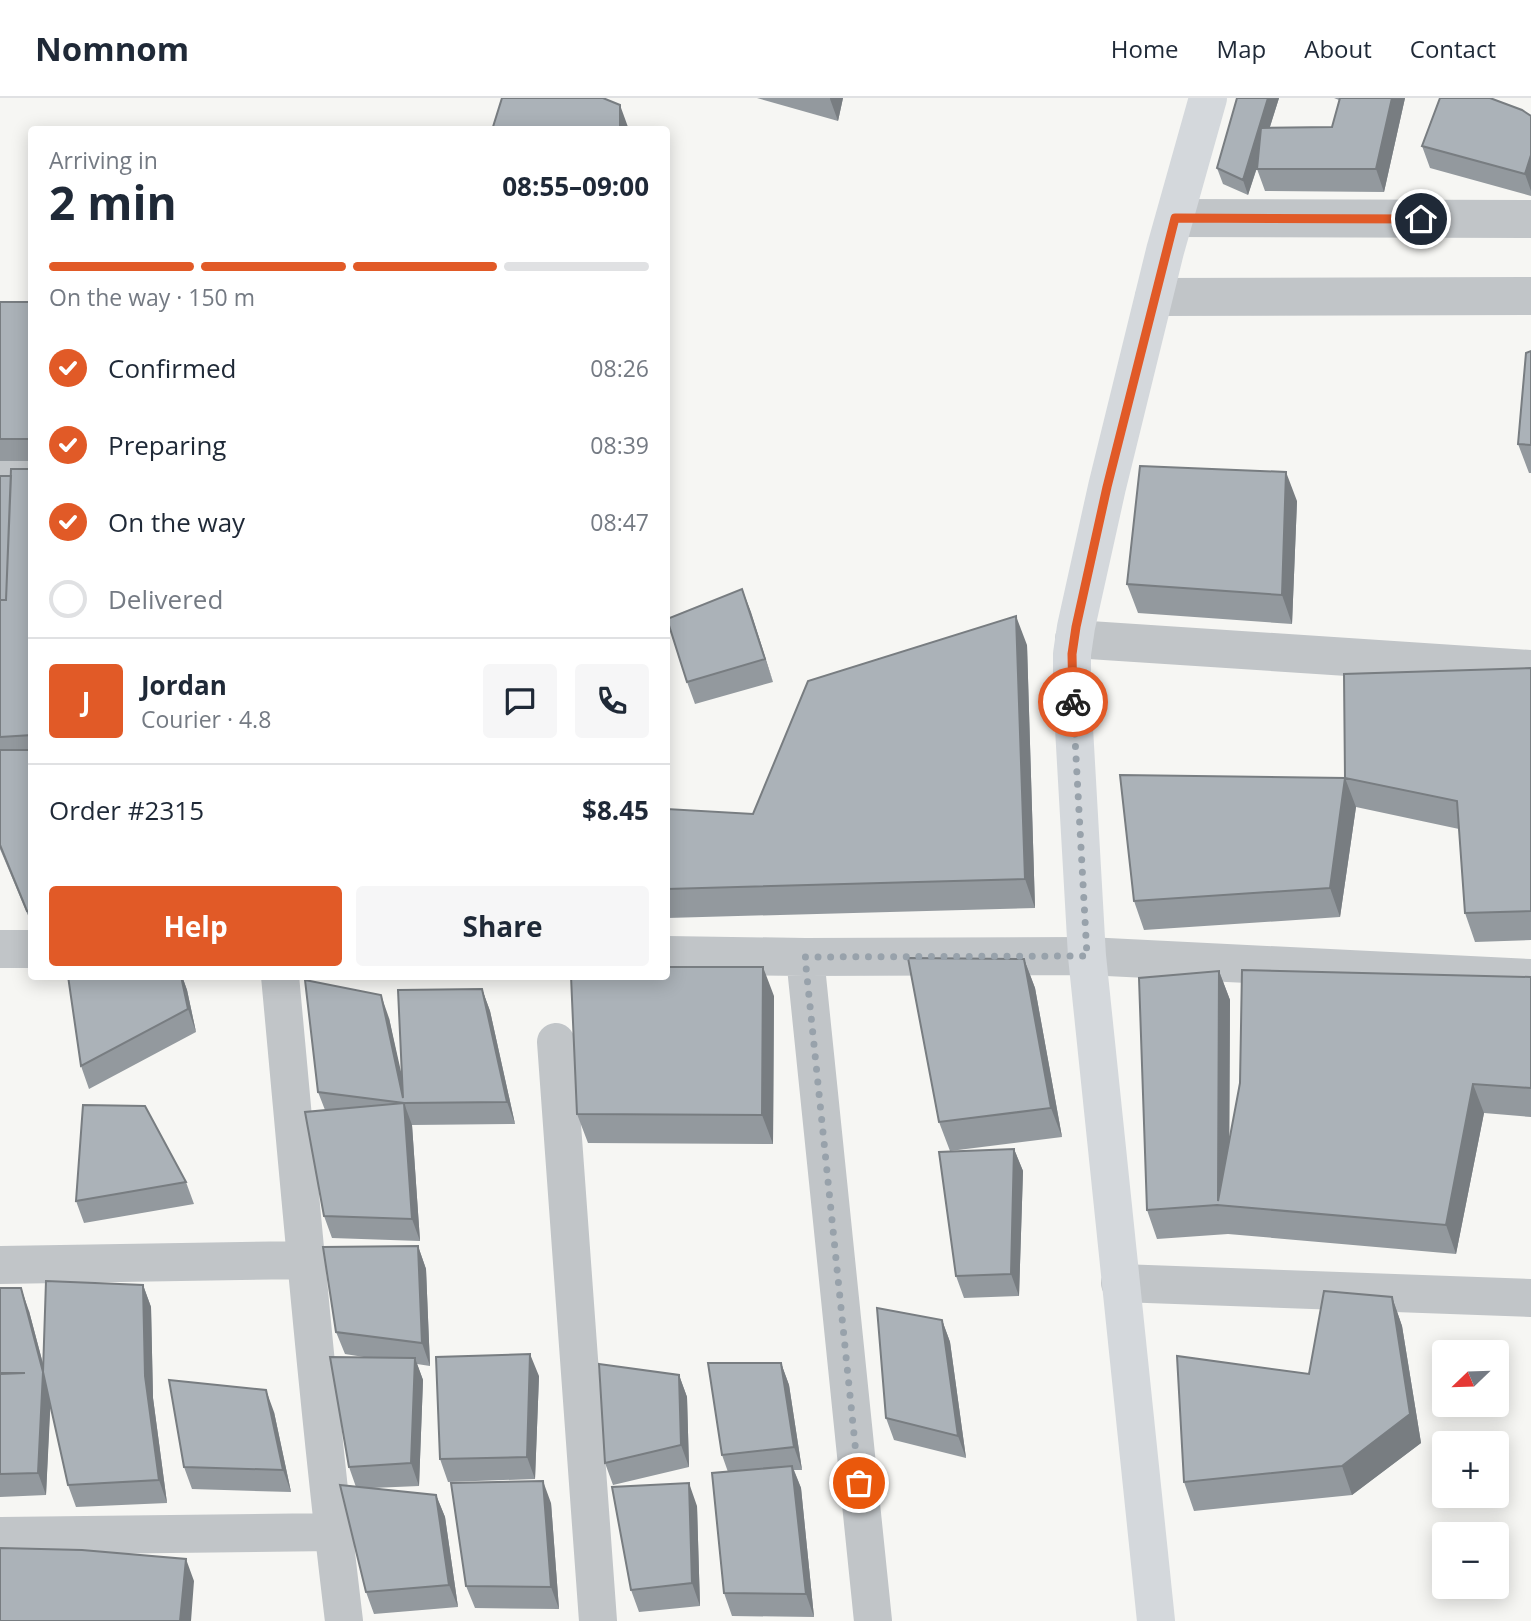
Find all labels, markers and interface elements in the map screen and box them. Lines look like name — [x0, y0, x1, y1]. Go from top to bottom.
text: Nomnom — [35, 26, 189, 71]
text: Home — [1111, 32, 1179, 65]
text: Map — [1217, 32, 1266, 65]
text: About — [1304, 32, 1372, 65]
text: Contact — [1410, 32, 1496, 65]
text: Arriving in — [49, 144, 158, 176]
text: 08:55–09:00 — [502, 168, 649, 204]
text: 2 min — [49, 171, 177, 233]
pin — [1391, 189, 1451, 249]
icon: home — [1402, 200, 1440, 238]
text: On the way · 150 m — [49, 281, 255, 313]
icon: check — [49, 349, 87, 387]
text: Confirmed — [108, 350, 236, 386]
text: 08:26 — [590, 352, 649, 384]
icon: check — [49, 426, 87, 464]
text: Preparing — [108, 427, 226, 463]
text: 08:39 — [590, 429, 649, 461]
icon: check — [49, 503, 87, 541]
text: On the way — [108, 504, 245, 540]
text: 08:47 — [590, 506, 649, 538]
text: Delivered — [108, 581, 223, 617]
button: chat — [483, 664, 557, 738]
button: phone — [575, 664, 649, 738]
text: Jordan — [141, 667, 227, 703]
courier — [1038, 667, 1108, 737]
text: J — [82, 683, 90, 719]
icon: bike — [1054, 683, 1092, 721]
text: Courier · 4.8 — [141, 703, 271, 735]
text: Order #2315 — [49, 792, 204, 828]
text: $8.45 — [582, 792, 649, 828]
button: Help — [49, 886, 342, 966]
button: Share — [356, 886, 649, 966]
north arrow — [1432, 1340, 1508, 1418]
map controls — [1432, 1340, 1509, 1599]
button: + — [1432, 1431, 1509, 1508]
pin — [829, 1453, 889, 1513]
icon: bag — [840, 1464, 878, 1502]
button: − — [1432, 1522, 1509, 1599]

